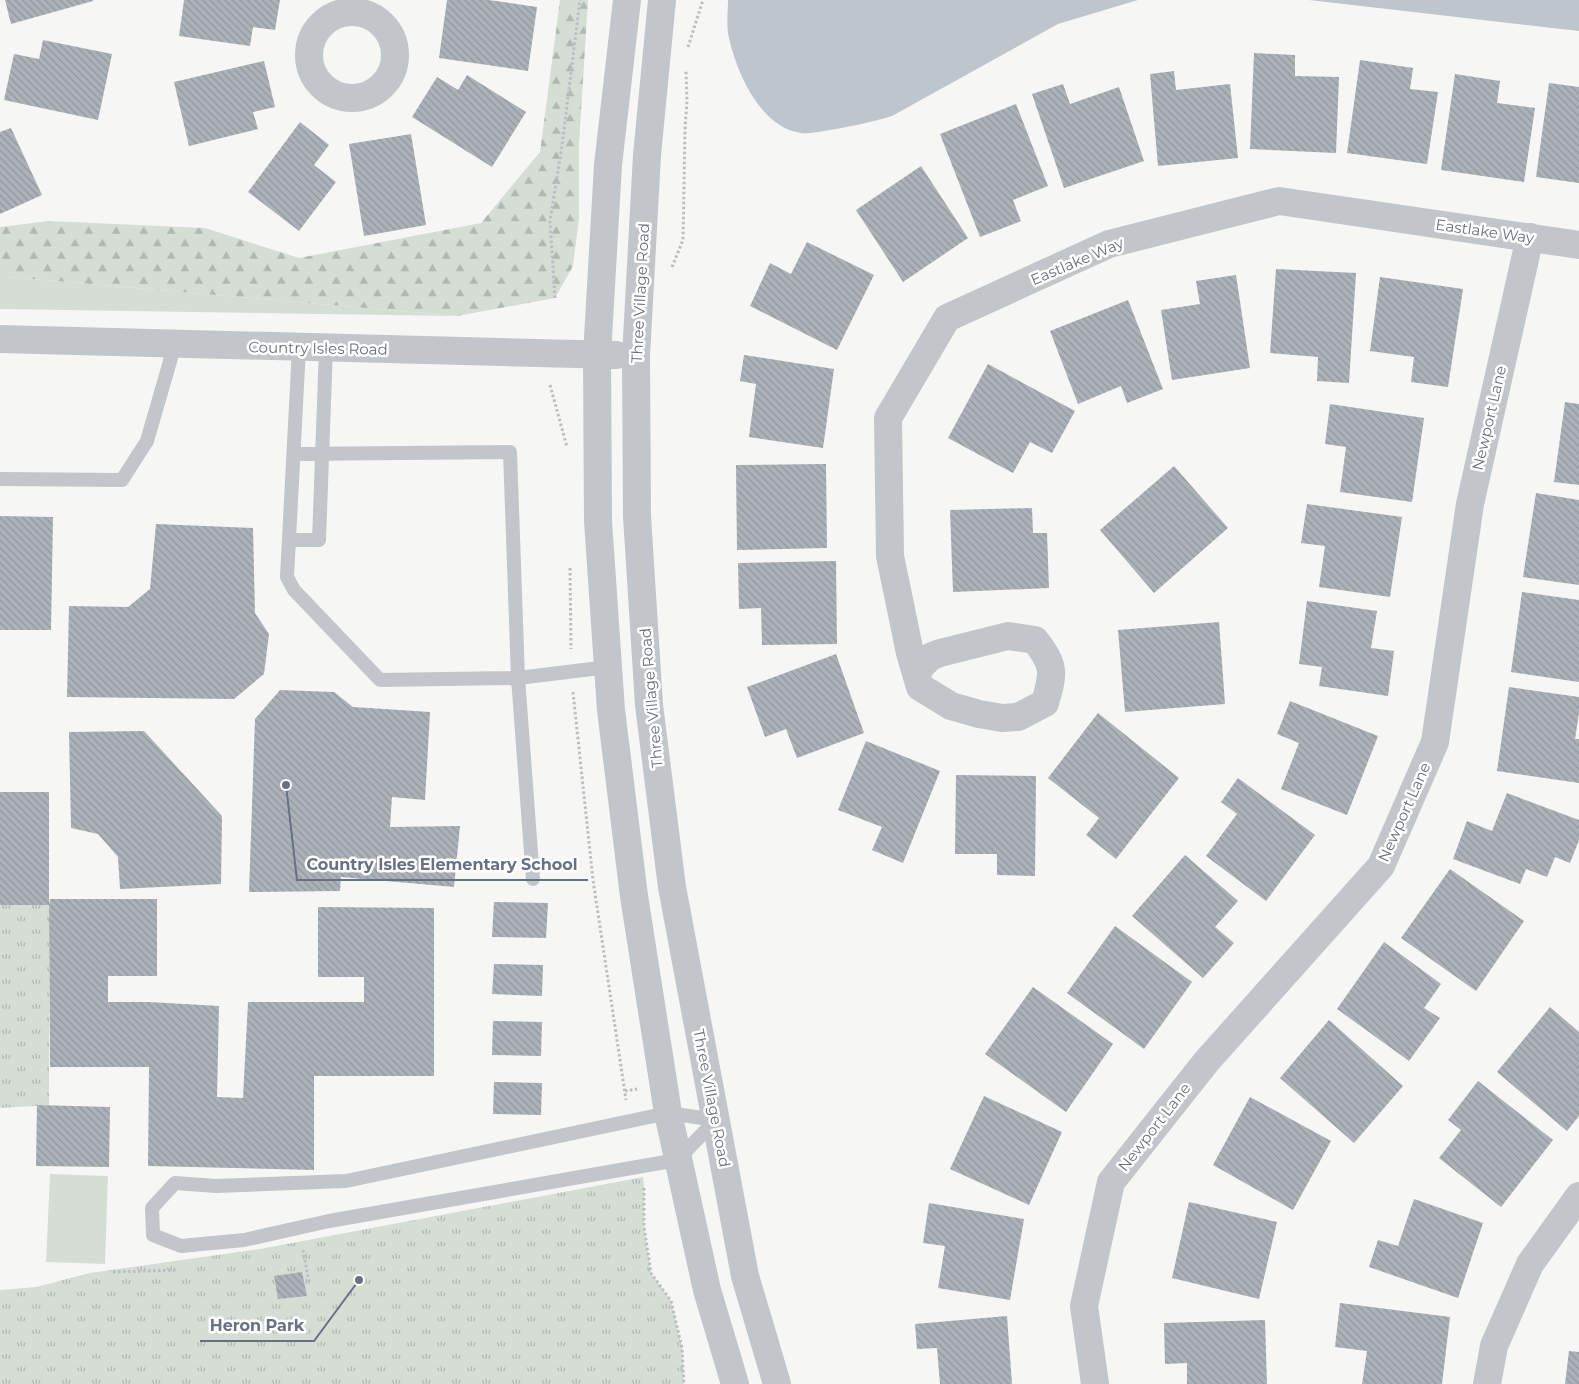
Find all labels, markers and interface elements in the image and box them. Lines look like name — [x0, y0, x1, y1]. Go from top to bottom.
street label: Eastlake Way — [1435, 215, 1536, 247]
street label: Three Village Road — [627, 222, 653, 364]
street label: Eastlake Way — [1028, 233, 1127, 289]
street label: Country Isles Road — [248, 337, 388, 359]
street label: Newport Lane — [1468, 364, 1510, 472]
street label: Three Village Road — [635, 627, 667, 769]
street label: Newport Lane — [1374, 759, 1434, 865]
callout: Country Isles Elementary School — [297, 849, 588, 880]
text: Country Isles Elementary School — [306, 855, 578, 874]
street label: Three Village Road — [689, 1027, 735, 1169]
street label: Newport Lane — [1114, 1079, 1194, 1175]
callout: Heron Park — [200, 1310, 314, 1341]
text: Heron Park — [210, 1316, 305, 1335]

